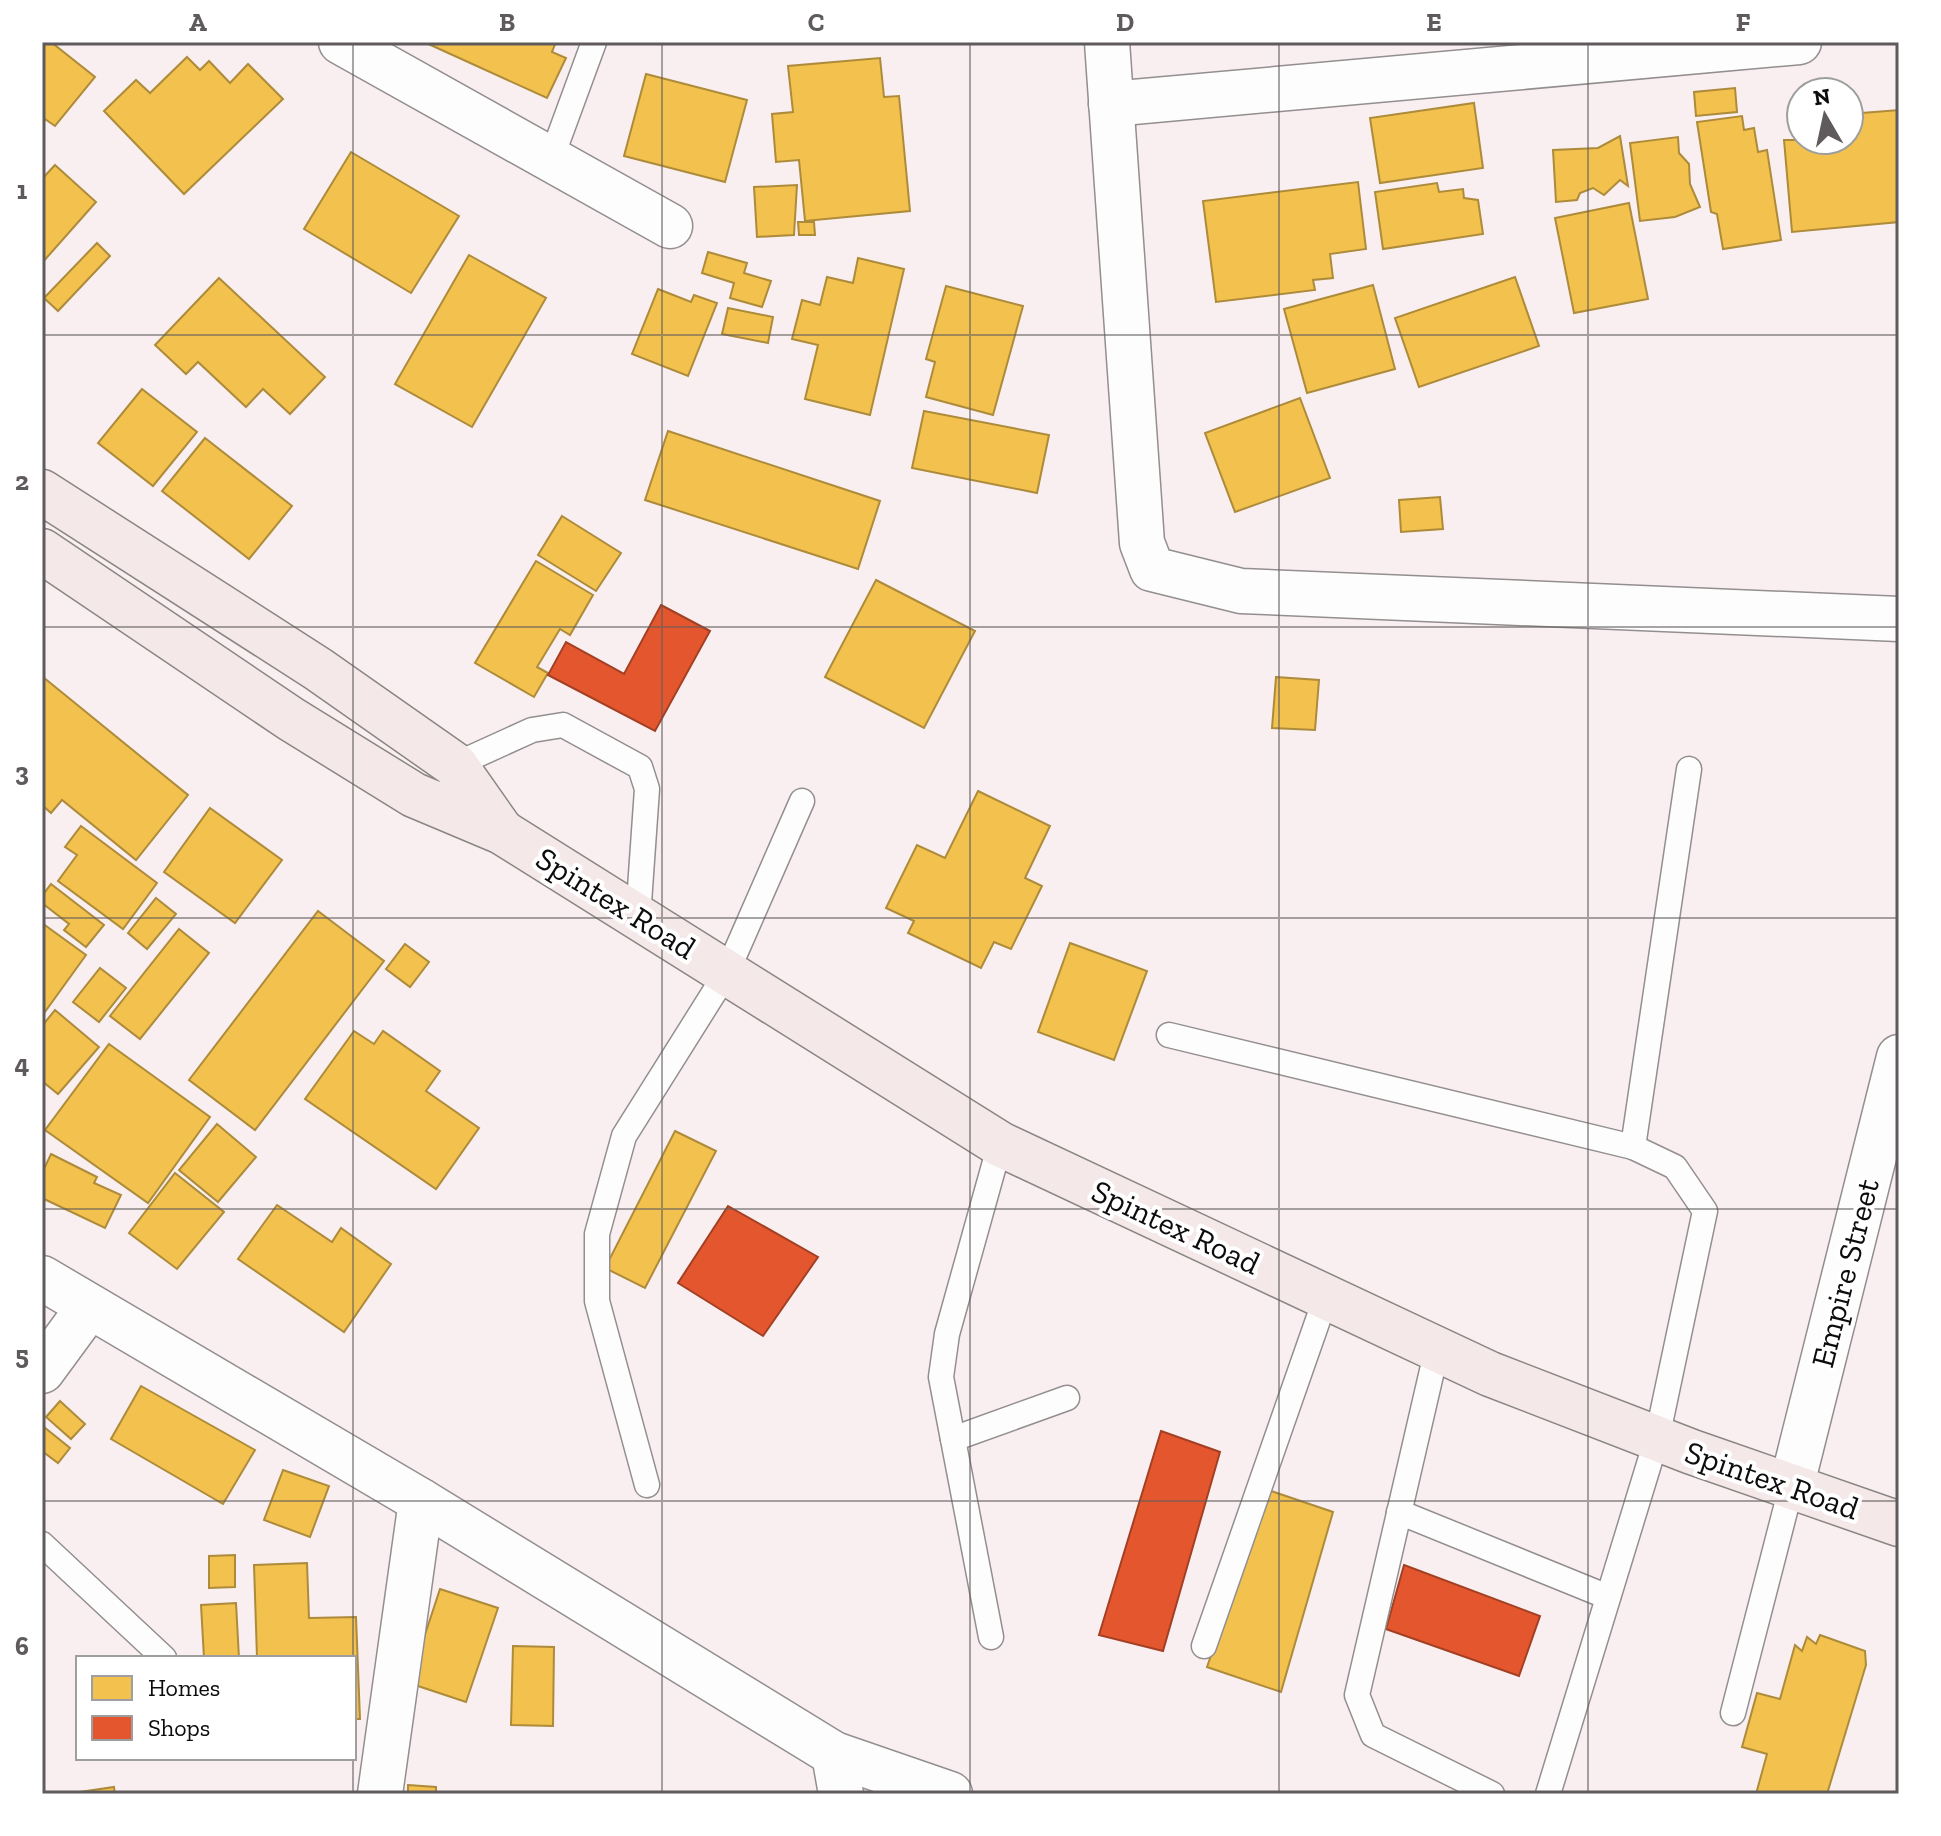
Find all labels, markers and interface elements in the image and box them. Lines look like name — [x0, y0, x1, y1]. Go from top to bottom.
text: A — [189, 6, 207, 38]
text: B — [499, 6, 515, 38]
text: C — [808, 6, 824, 38]
text: D — [1116, 6, 1134, 38]
text: E — [1426, 6, 1442, 38]
text: F — [1736, 6, 1751, 38]
north arrow — [1785, 76, 1865, 156]
text: N — [1812, 82, 1833, 111]
text: 1 — [17, 174, 28, 206]
text: 2 — [15, 465, 29, 497]
text: 3 — [15, 756, 29, 788]
street label: Spintex Road — [529, 839, 703, 967]
text: 4 — [15, 1048, 30, 1080]
street label: Spintex Road — [1086, 1172, 1266, 1283]
street label: Empire Street — [1803, 1175, 1887, 1371]
text: 5 — [15, 1339, 29, 1371]
street label: Spintex Road — [1680, 1433, 1864, 1528]
text: 6 — [15, 1630, 29, 1662]
legend — [76, 1656, 356, 1760]
text: Homes — [148, 1673, 220, 1702]
text: Shops — [148, 1713, 210, 1742]

